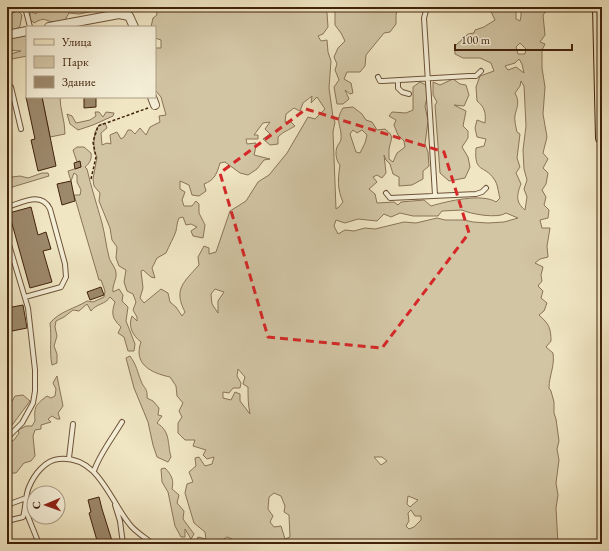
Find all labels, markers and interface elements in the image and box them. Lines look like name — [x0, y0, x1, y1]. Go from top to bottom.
legend — [26, 26, 156, 98]
scale bar — [455, 26, 572, 52]
text: 100 m — [461, 32, 491, 48]
text: Улица — [61, 34, 92, 50]
text: Парк — [62, 54, 89, 70]
text: Здание — [62, 74, 96, 90]
north arrow — [26, 485, 66, 525]
text: С — [29, 501, 43, 509]

